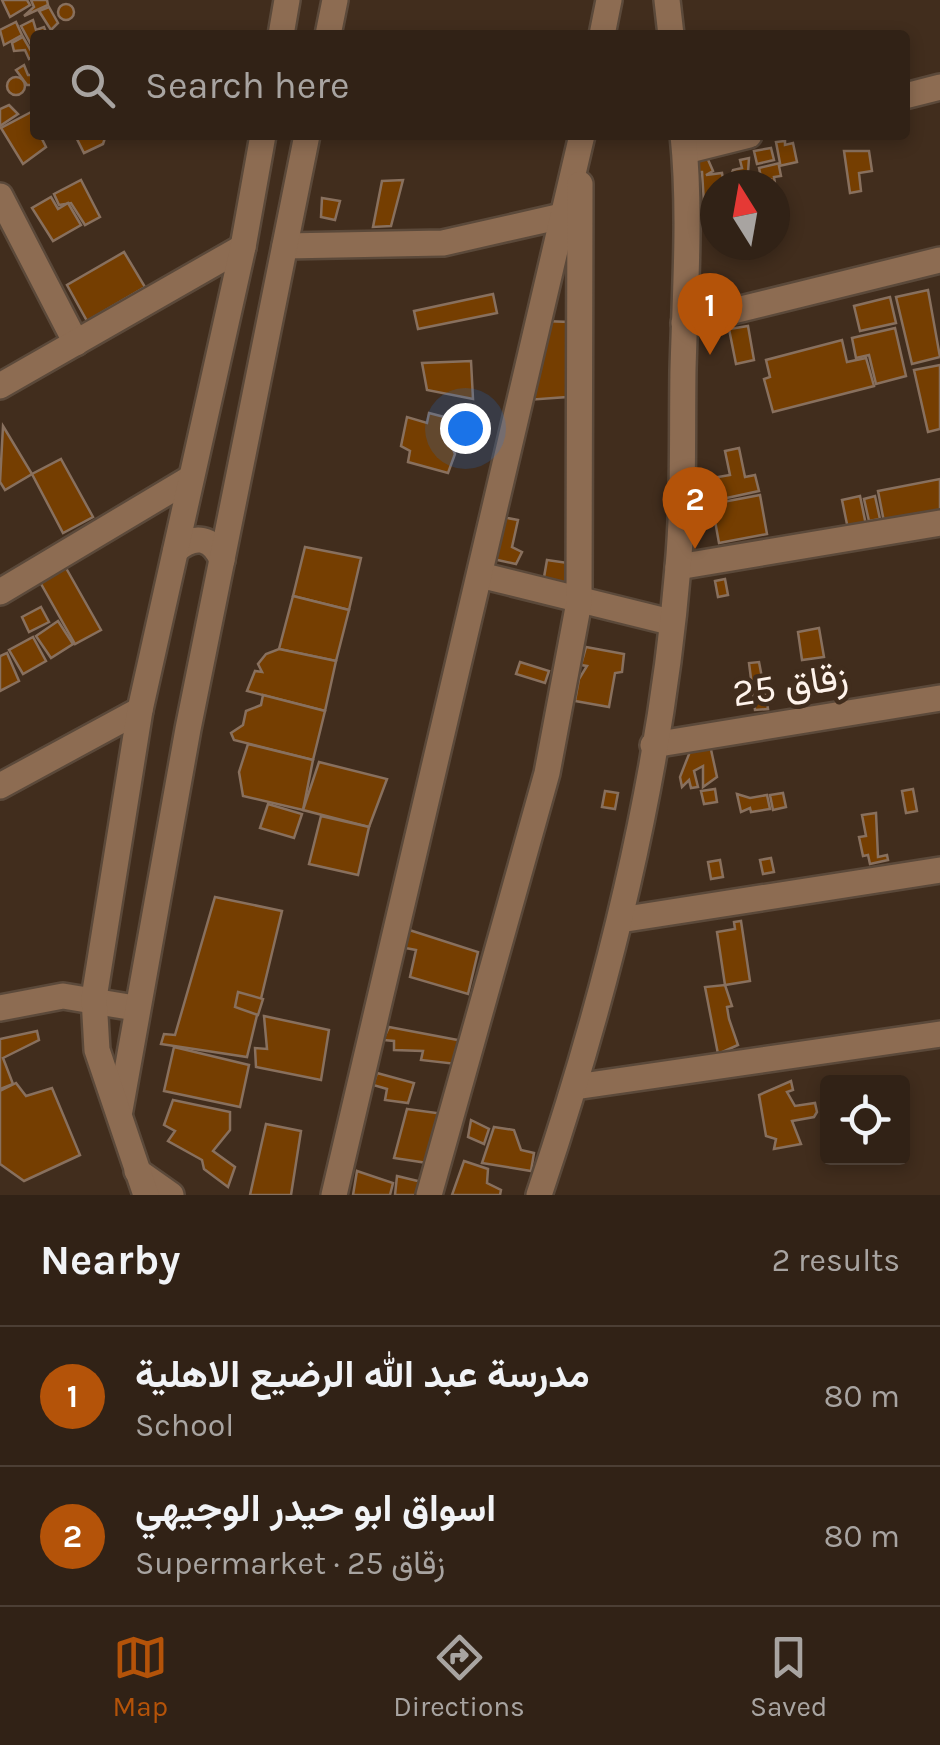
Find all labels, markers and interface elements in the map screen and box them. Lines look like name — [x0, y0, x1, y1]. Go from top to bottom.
search box — [30, 30, 910, 140]
icon: search — [65, 58, 120, 113]
text: Search here — [145, 63, 349, 108]
north arrow — [700, 170, 790, 260]
pin: 1 — [678, 272, 742, 355]
your location — [440, 403, 491, 454]
pin: 2 — [662, 466, 728, 549]
street label: زقاق 25 — [729, 654, 851, 716]
map controls — [820, 1075, 910, 1165]
button: locate — [820, 1075, 910, 1165]
text: Nearby — [40, 1235, 180, 1285]
text: 2 results — [772, 1242, 900, 1279]
text: مدرسة عبد الله الرضيع الاهلية — [135, 1352, 590, 1397]
text: 1 — [67, 1378, 78, 1415]
text: 80 m — [824, 1378, 900, 1415]
text: School — [135, 1407, 234, 1444]
text: اسواق ابو حيدر الوجيهي — [135, 1486, 496, 1531]
text: 2 — [63, 1518, 82, 1555]
text: 80 m — [824, 1518, 900, 1555]
text: Supermarket · زقاق 25 — [135, 1545, 445, 1582]
tab: Map — [113, 1630, 168, 1723]
tab: Directions — [393, 1630, 525, 1723]
tab: Saved — [750, 1630, 827, 1723]

